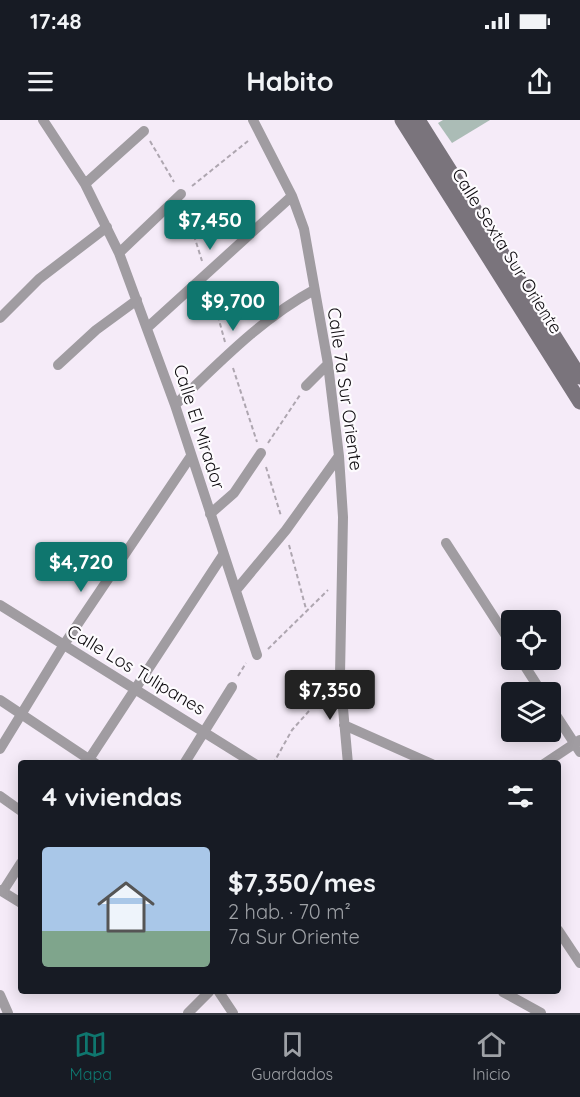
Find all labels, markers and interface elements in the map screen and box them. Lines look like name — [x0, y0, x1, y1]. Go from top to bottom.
text: 17:48 — [30, 7, 82, 35]
text: Habito — [246, 64, 334, 98]
icon: menu — [24, 65, 57, 98]
icon: share — [523, 65, 556, 98]
street label: Calle Sexta Sur Oriente — [447, 164, 568, 338]
pin: $7,450 — [161, 200, 259, 251]
text: $7,450 — [178, 207, 242, 232]
pin: $9,700 — [184, 281, 282, 332]
text: $9,700 — [201, 288, 265, 313]
street label: Calle 7a Sur Oriente — [323, 306, 368, 472]
street label: Calle El Mirador — [168, 361, 231, 492]
pin: $4,720 — [32, 542, 130, 593]
text: $4,720 — [49, 549, 113, 574]
map controls — [501, 610, 561, 742]
button: locate — [501, 610, 561, 670]
street label: Calle Los Tulipanes — [63, 619, 210, 720]
pin: $7,350 — [281, 670, 379, 721]
text: $7,350 — [299, 677, 361, 702]
button: layers — [501, 682, 561, 742]
text: 4 viviendas — [42, 780, 182, 813]
icon: filters — [504, 780, 537, 813]
text: $7,350/mes — [228, 866, 376, 899]
icon: home — [90, 871, 162, 943]
text: 2 hab. · 70 m² — [228, 899, 351, 924]
text: 7a Sur Oriente — [228, 924, 360, 949]
tab: Mapa — [70, 1028, 112, 1084]
tab: Guardados — [251, 1028, 333, 1084]
tab: Inicio — [472, 1028, 510, 1084]

